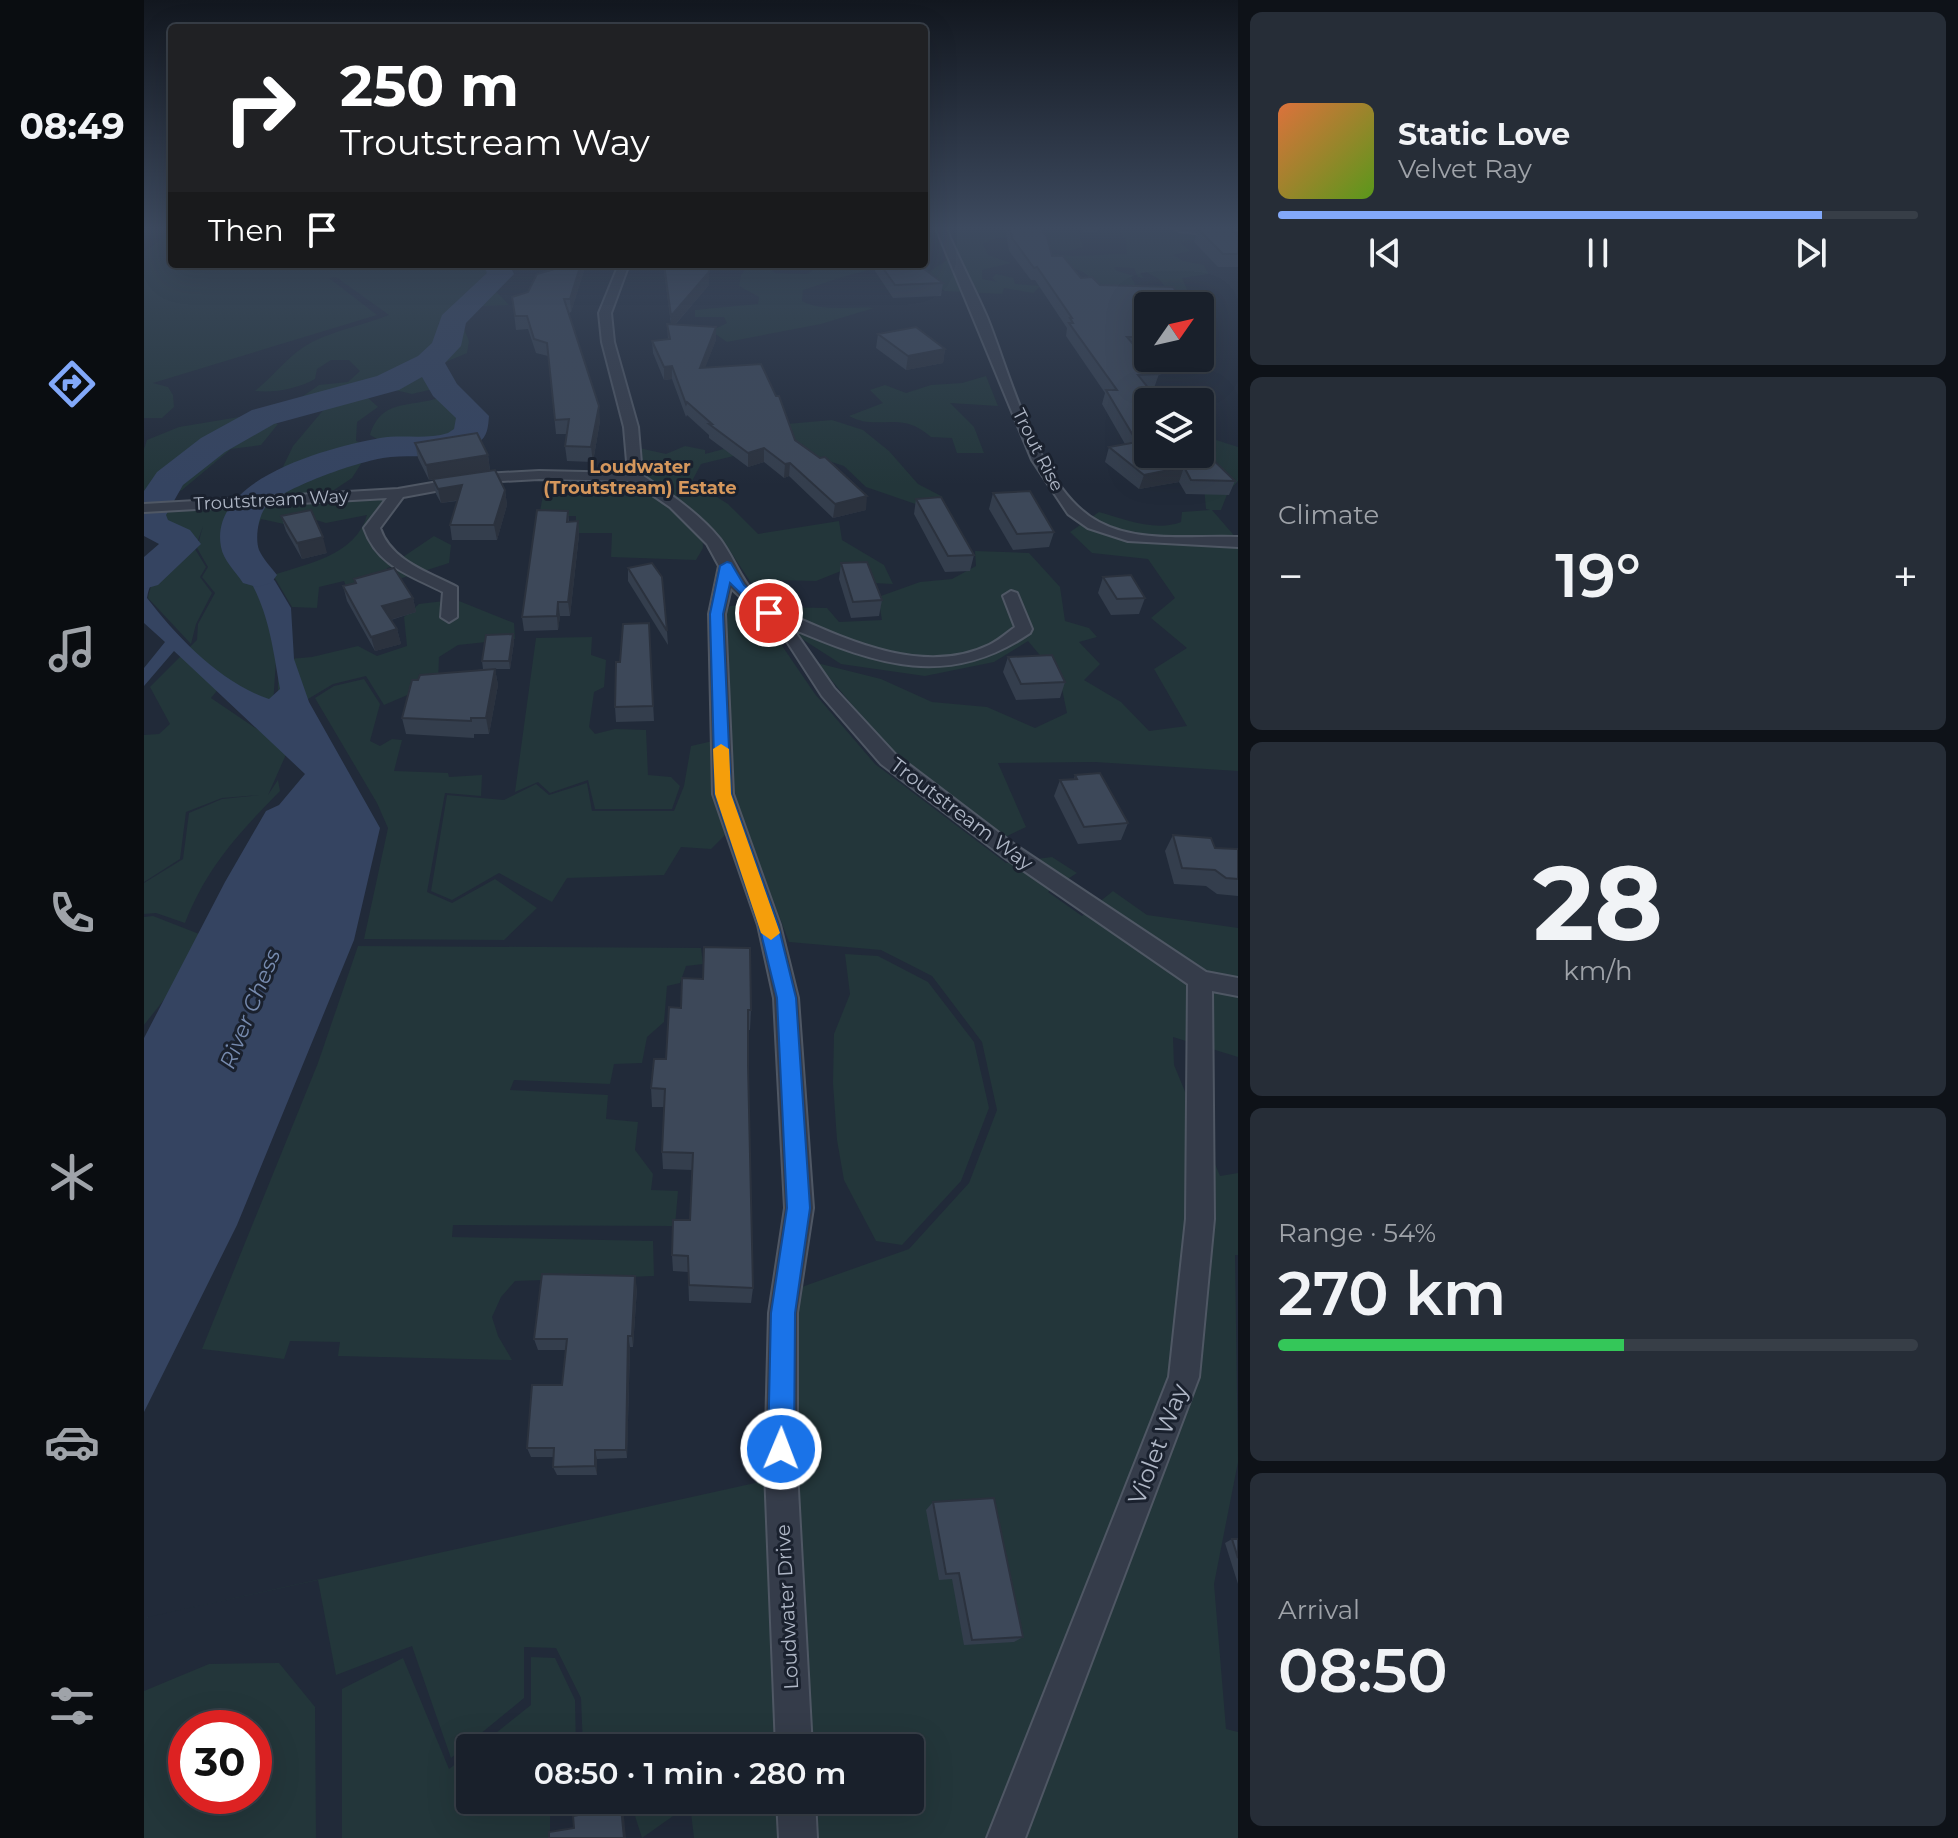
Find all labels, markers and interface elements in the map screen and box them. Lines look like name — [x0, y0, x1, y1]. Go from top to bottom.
text: 250 m — [340, 52, 519, 120]
icon: right — [208, 56, 312, 160]
text: 08:49 — [19, 104, 125, 148]
text: Static Love — [1398, 116, 1570, 153]
text: Troutstream Way — [340, 120, 650, 164]
text: Velvet Ray — [1398, 153, 1532, 185]
icon: arrive — [300, 208, 344, 252]
text: Then — [208, 212, 284, 249]
icon: previous — [1363, 231, 1407, 275]
icon: pause — [1576, 231, 1620, 275]
icon: next — [1789, 231, 1833, 275]
north arrow — [1134, 292, 1214, 372]
map controls — [1134, 292, 1214, 468]
icon: directions — [44, 356, 100, 412]
button: layers — [1134, 388, 1214, 468]
street label: Trout Rise — [1008, 405, 1068, 495]
district label: Loudwater (Troutstream) Estate — [543, 456, 737, 499]
street label: Troutstream Way — [193, 485, 349, 515]
text: Climate — [1278, 499, 1379, 531]
text: 19° — [1555, 539, 1641, 612]
text: − — [1278, 549, 1303, 603]
text: + — [1893, 549, 1918, 603]
pin — [735, 579, 803, 647]
icon: arrive — [747, 591, 791, 635]
icon: music — [44, 621, 100, 677]
street label: Troutstream Way — [886, 753, 1038, 875]
text: 28 — [1533, 839, 1663, 966]
icon: phone — [44, 885, 100, 941]
water label: River Chess — [214, 945, 286, 1073]
text: km/h — [1563, 955, 1633, 987]
icon: climate — [44, 1149, 100, 1205]
text: Range · 54% — [1278, 1217, 1436, 1249]
text: 270 km — [1278, 1257, 1506, 1330]
street label: Violet Way — [1122, 1380, 1194, 1508]
position arrow — [739, 1407, 823, 1491]
icon: car — [44, 1414, 100, 1470]
street label: Loudwater Drive — [771, 1524, 803, 1690]
text: Arrival — [1278, 1594, 1360, 1626]
text: 08:50 — [1278, 1634, 1448, 1707]
icon: filters — [44, 1678, 100, 1734]
speed limit sign: 30 — [168, 1710, 272, 1814]
text: 08:50 · 1 min · 280 m — [534, 1755, 846, 1792]

